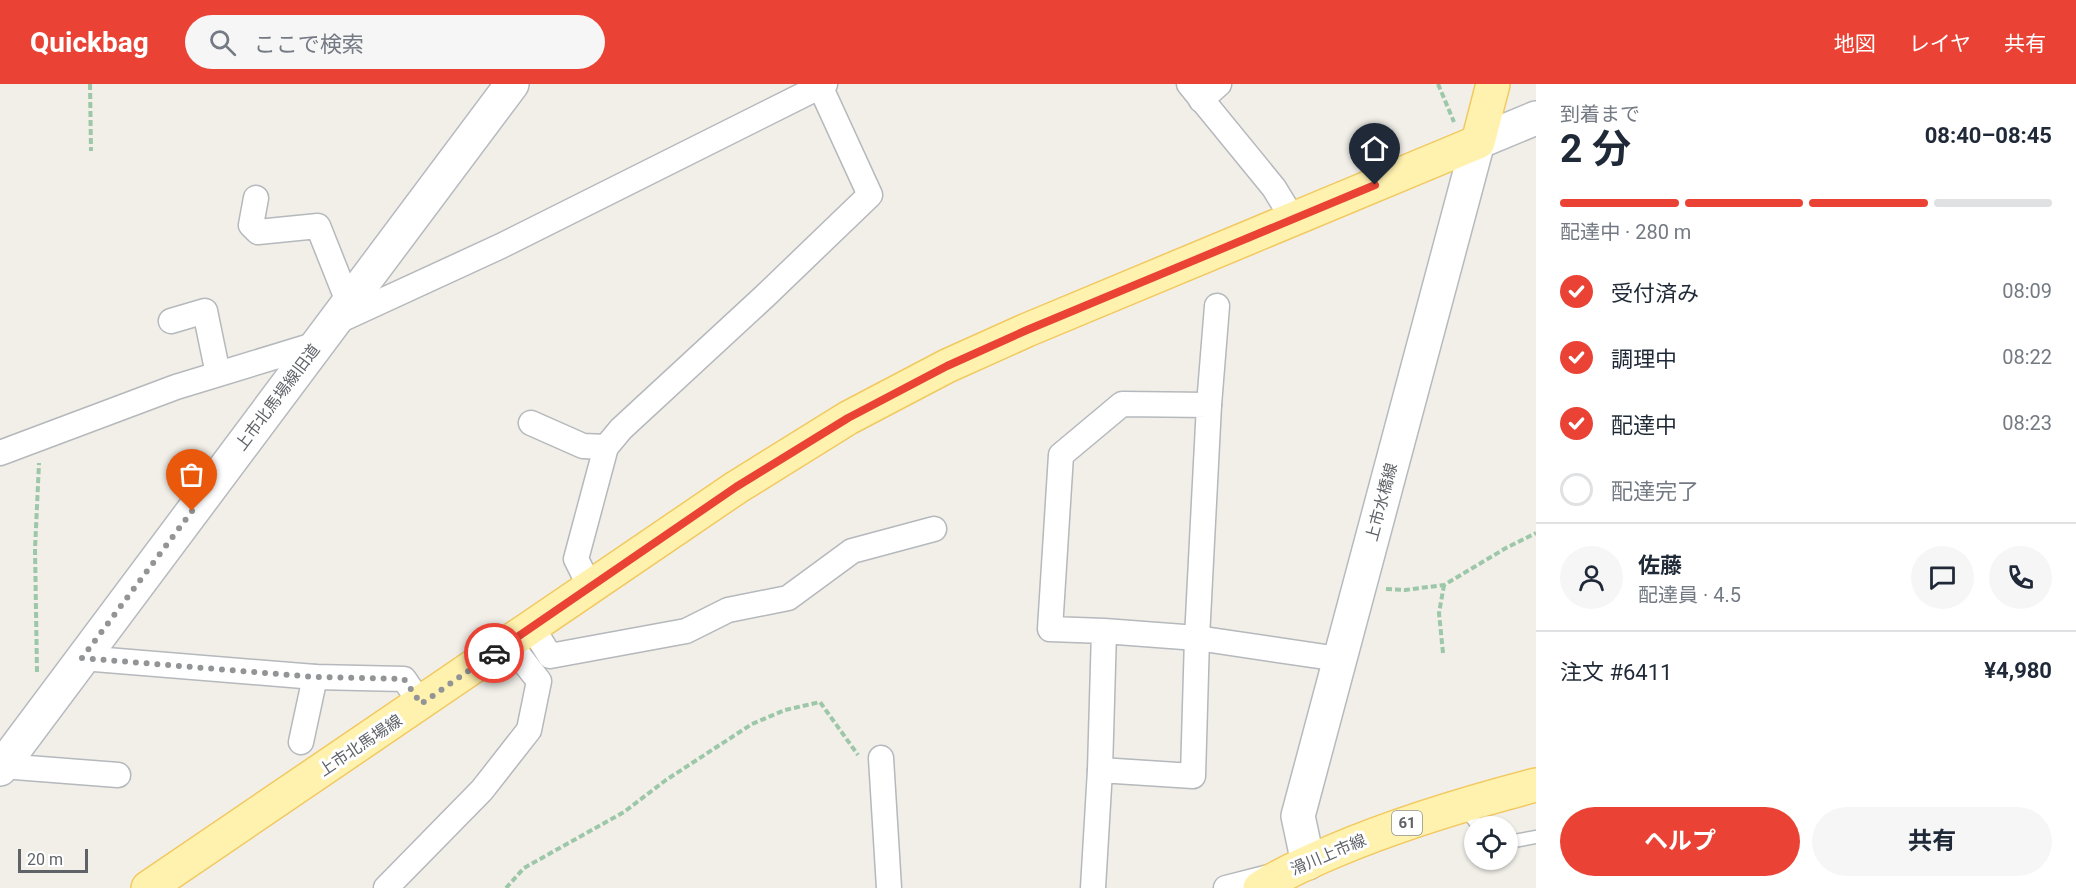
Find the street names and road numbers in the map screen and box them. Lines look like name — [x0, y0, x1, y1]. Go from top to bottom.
street label: 上市北馬場線旧道 — [231, 340, 324, 454]
street label: 上市水橋線 — [1362, 461, 1401, 543]
street label: 上市北馬場線 — [315, 711, 405, 780]
road number: 61 — [1392, 811, 1422, 835]
street label: 滑川上市線 — [1288, 830, 1369, 879]

